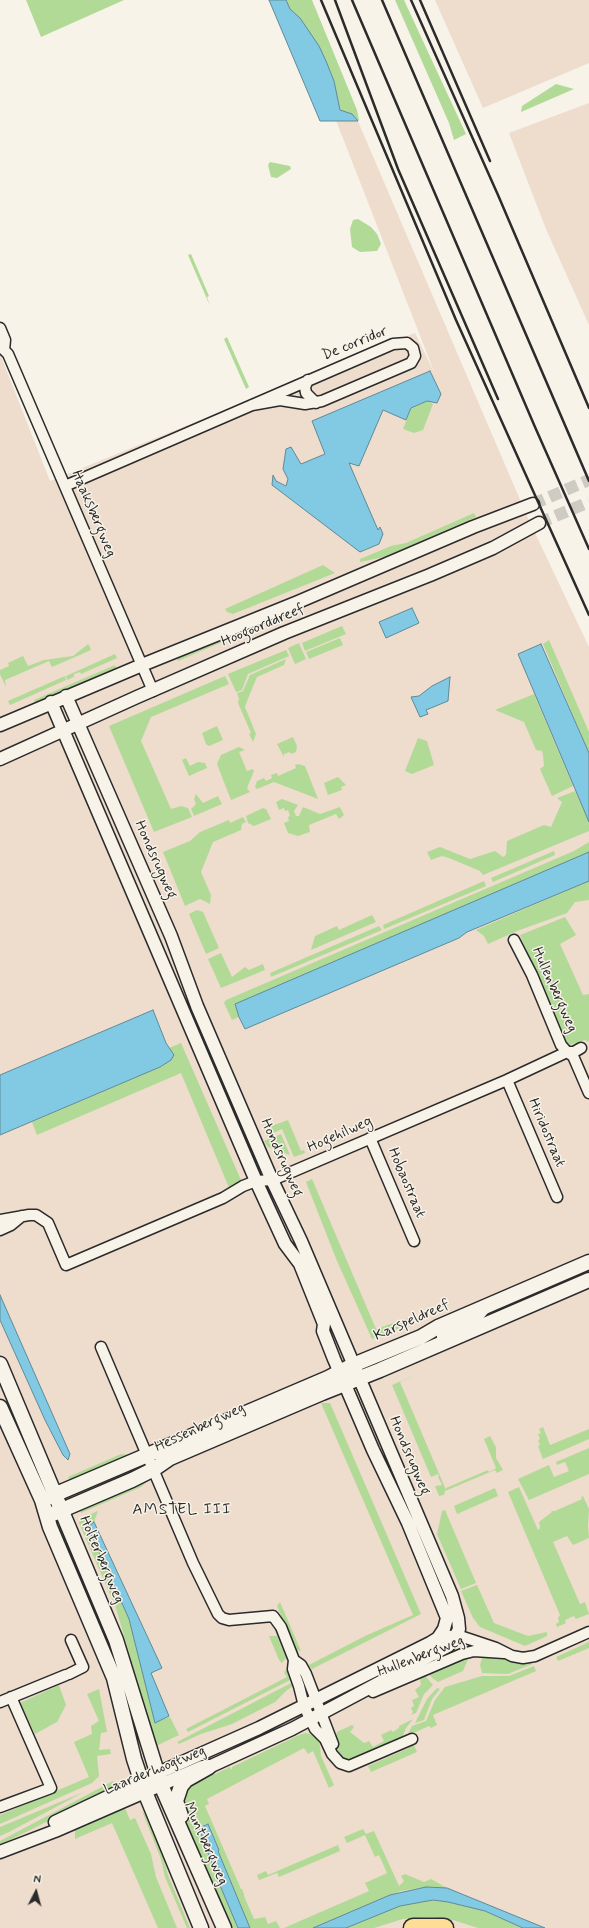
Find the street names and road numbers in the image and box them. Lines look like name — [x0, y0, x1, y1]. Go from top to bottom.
street label: De corridor — [320, 323, 390, 365]
street label: Haaksbergweg — [67, 468, 119, 560]
street label: Hoogoorddreef — [219, 600, 307, 652]
street label: Hondsrugweg — [130, 818, 180, 902]
street label: Hullenbergweg — [527, 945, 581, 1035]
street label: Hiridostraat — [523, 1096, 569, 1170]
street label: Hogehilweg — [305, 1113, 375, 1157]
street label: Hondsrugweg — [256, 1116, 306, 1200]
street label: Hobaostraat — [383, 1145, 429, 1221]
street label: Karspeldreef — [371, 1296, 453, 1346]
street label: Hessenbergweg — [152, 1399, 248, 1457]
street label: Hondsrugweg — [384, 1414, 434, 1498]
street label: Holterbergweg — [74, 1513, 128, 1607]
street label: Hullenbergweg — [375, 1632, 467, 1682]
street label: Laarderhoogtweg — [101, 1742, 209, 1800]
street label: Muntbergweg — [179, 1800, 231, 1888]

